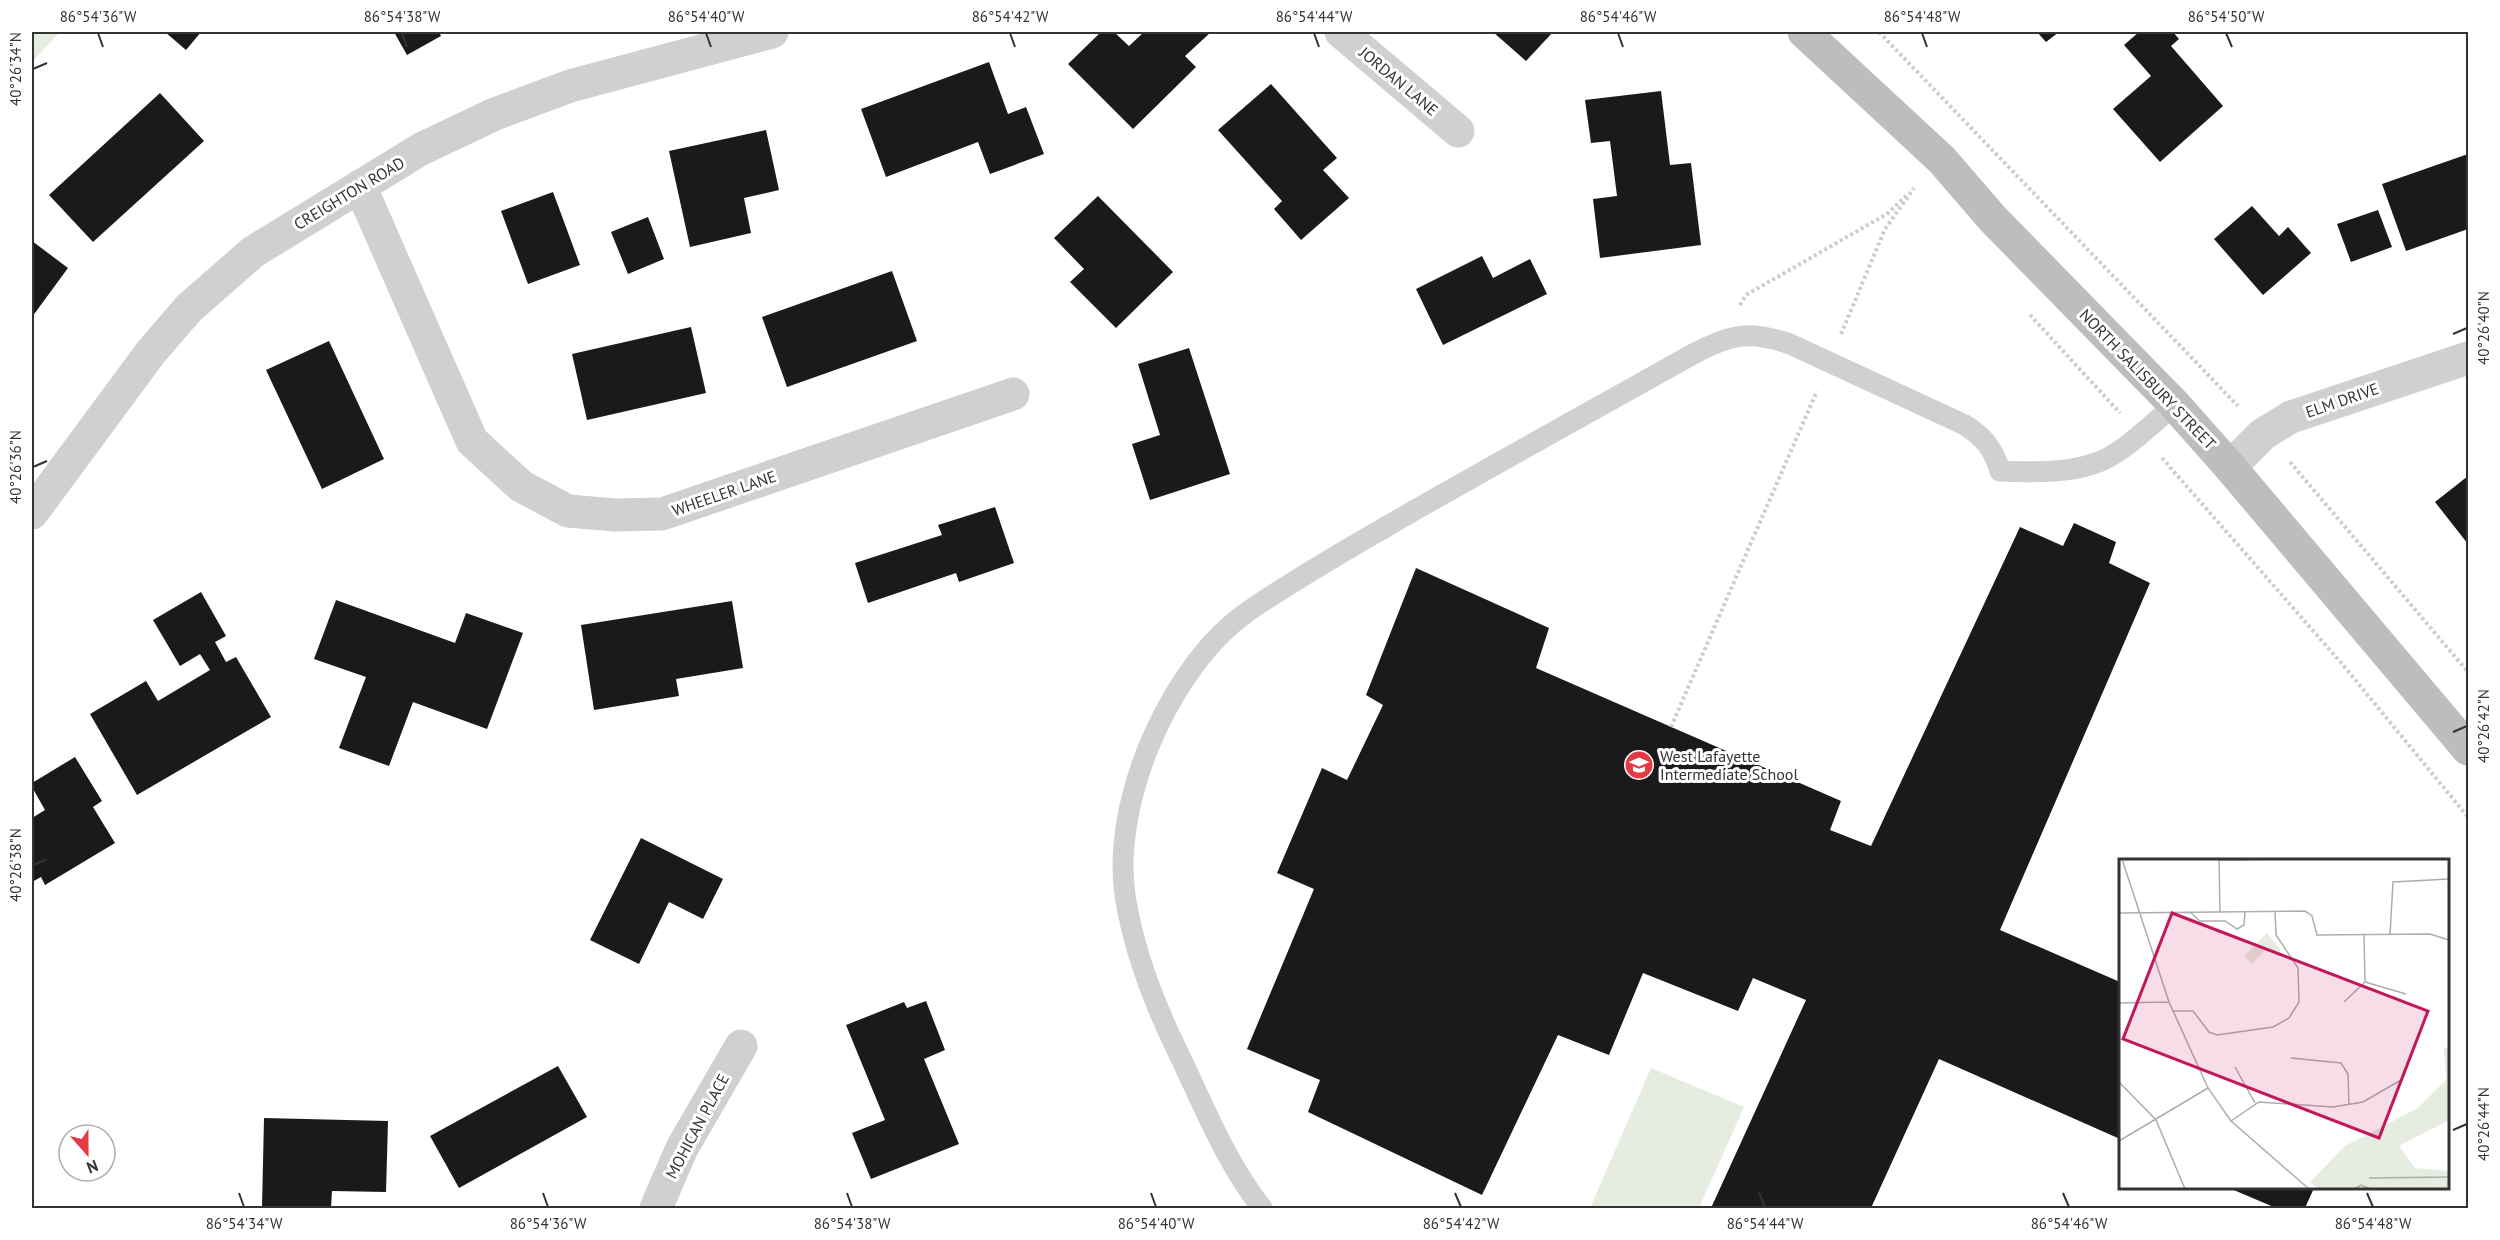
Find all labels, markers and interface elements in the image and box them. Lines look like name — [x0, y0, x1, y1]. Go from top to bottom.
text: 86°54'36"W — [60, 7, 137, 26]
text: 86°54'38"W — [364, 7, 441, 26]
text: 86°54'40"W — [668, 7, 745, 26]
text: 86°54'42"W — [972, 7, 1049, 26]
text: 86°54'44"W — [1276, 7, 1353, 26]
text: 86°54'46"W — [1580, 7, 1657, 26]
text: 86°54'48"W — [1884, 7, 1961, 26]
text: 86°54'50"W — [2188, 7, 2265, 26]
text: 40°26'34"N — [6, 32, 25, 106]
street label: JORDAN LANE — [1355, 42, 1442, 120]
street label: CREIGHTON ROAD — [290, 152, 408, 234]
text: 40°26'40"N — [2474, 291, 2493, 365]
street label: NORTH SALISBURY STREET — [2076, 305, 2220, 453]
street label: ELM DRIVE — [2303, 378, 2381, 422]
text: 40°26'36"N — [6, 430, 25, 504]
street label: WHEELER LANE — [669, 466, 779, 520]
text: 40°26'42"N — [2474, 689, 2493, 763]
place label: West Lafayette Intermediate School — [1660, 746, 1798, 784]
school or university icon: West Lafayette Intermediate School — [1623, 749, 1655, 781]
text: 40°26'38"N — [6, 828, 25, 902]
inset map — [2119, 859, 2449, 1189]
street label: MOHICAN PLACE — [661, 1070, 733, 1182]
text: 40°26'44"N — [2474, 1087, 2493, 1161]
north arrow — [57, 1123, 117, 1183]
text: N — [84, 1156, 101, 1178]
text: 86°54'34"W — [206, 1214, 283, 1233]
text: 86°54'36"W — [510, 1214, 587, 1233]
text: 86°54'38"W — [814, 1214, 891, 1233]
text: 86°54'40"W — [1118, 1214, 1195, 1233]
text: 86°54'42"W — [1423, 1214, 1500, 1233]
text: 86°54'44"W — [1727, 1214, 1804, 1233]
text: 86°54'46"W — [2031, 1214, 2108, 1233]
text: 86°54'48"W — [2335, 1214, 2412, 1233]

